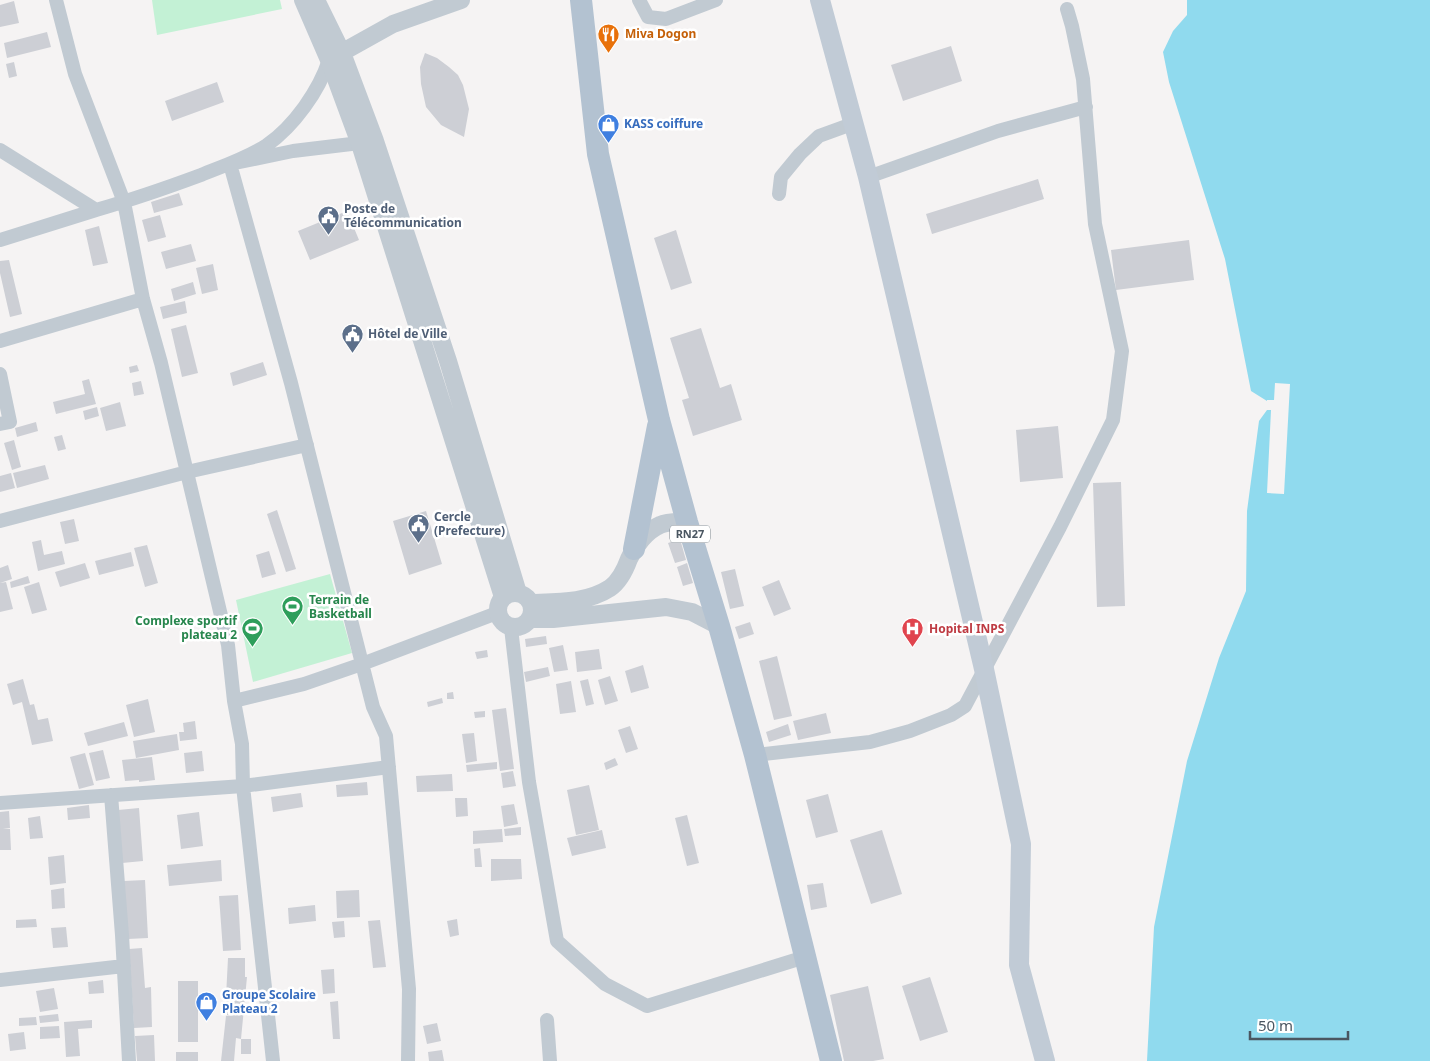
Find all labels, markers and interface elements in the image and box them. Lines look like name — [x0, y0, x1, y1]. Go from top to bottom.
restaurant icon: Miva Dogon — [597, 22, 621, 53]
place label: Miva Dogon — [625, 25, 696, 42]
shop icon: KASS coiffure — [596, 112, 620, 143]
place label: KASS coiffure — [624, 115, 703, 132]
place label: Poste de Télécommunication — [344, 200, 462, 231]
public building icon: Poste de Télécommunication — [316, 204, 340, 235]
public building icon: Hôtel de Ville — [340, 322, 364, 353]
place label: Hôtel de Ville — [368, 325, 447, 342]
place label: Cercle (Prefecture) — [434, 508, 505, 539]
public building icon: Cercle (Prefecture) — [406, 512, 430, 543]
road number: RN27 — [670, 526, 710, 542]
place label: Terrain de Basketball — [309, 591, 372, 622]
sports icon: Terrain de Basketball — [281, 595, 305, 626]
place label: Complexe sportif plateau 2 — [135, 612, 238, 643]
sports icon: Complexe sportif plateau 2 — [241, 616, 265, 647]
hospital icon: Hopital INPS — [901, 617, 925, 648]
place label: Hopital INPS — [929, 620, 1005, 637]
place label: Groupe Scolaire Plateau 2 — [222, 986, 316, 1017]
shop icon: Groupe Scolaire Plateau 2 — [194, 990, 218, 1021]
scale bar — [1250, 1008, 1348, 1040]
text: 50 m — [1258, 1015, 1293, 1035]

